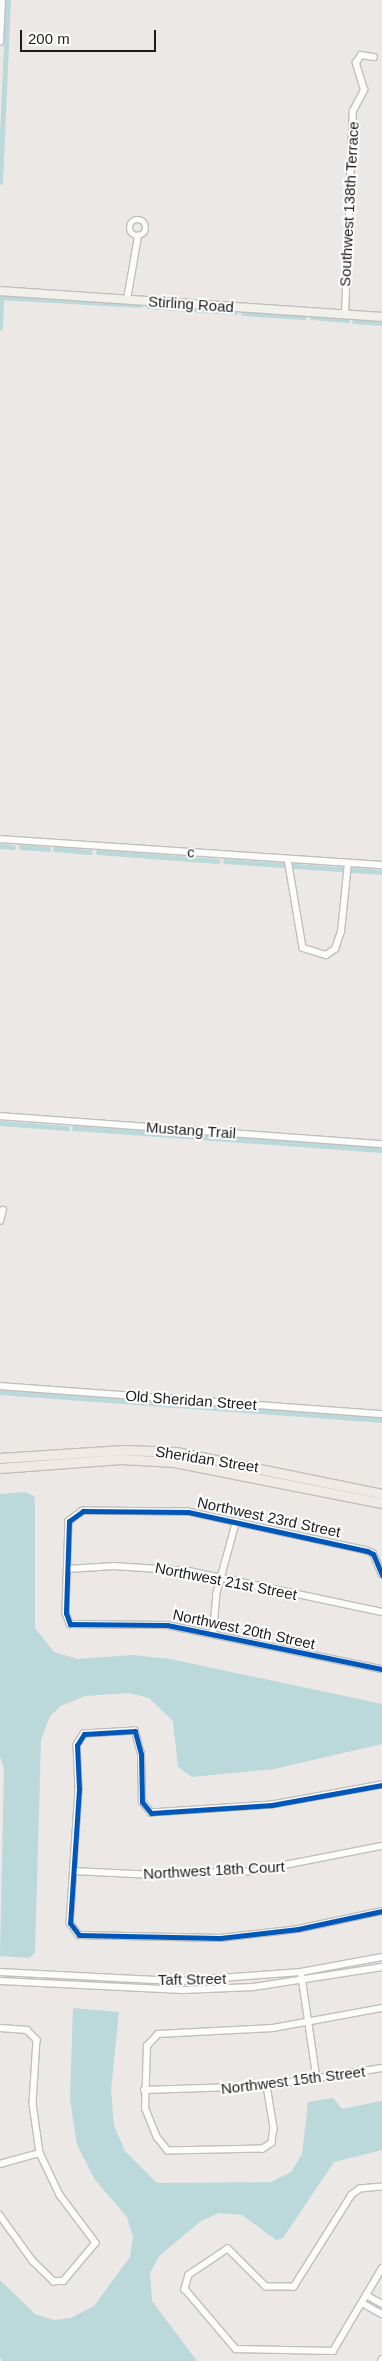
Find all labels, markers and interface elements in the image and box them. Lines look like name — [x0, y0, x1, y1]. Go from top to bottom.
scale bar — [22, 20, 159, 52]
text: 200 m — [28, 30, 70, 47]
street label: Southwest 138th Terrace — [336, 121, 362, 287]
street label: Stirling Road — [148, 292, 234, 316]
street label: c — [187, 843, 195, 861]
street label: Mustang Trail — [145, 1118, 237, 1142]
street label: Old Sheridan Street — [125, 1386, 257, 1414]
street label: Sheridan Street — [154, 1442, 260, 1476]
street label: Northwest 23rd Street — [196, 1493, 342, 1541]
street label: Northwest 21st Street — [153, 1558, 299, 1604]
street label: Northwest 20th Street — [171, 1605, 317, 1653]
street label: Northwest 18th Court — [143, 1857, 285, 1883]
street label: Taft Street — [158, 1969, 226, 1989]
street label: Northwest 15th Street — [220, 2062, 366, 2098]

